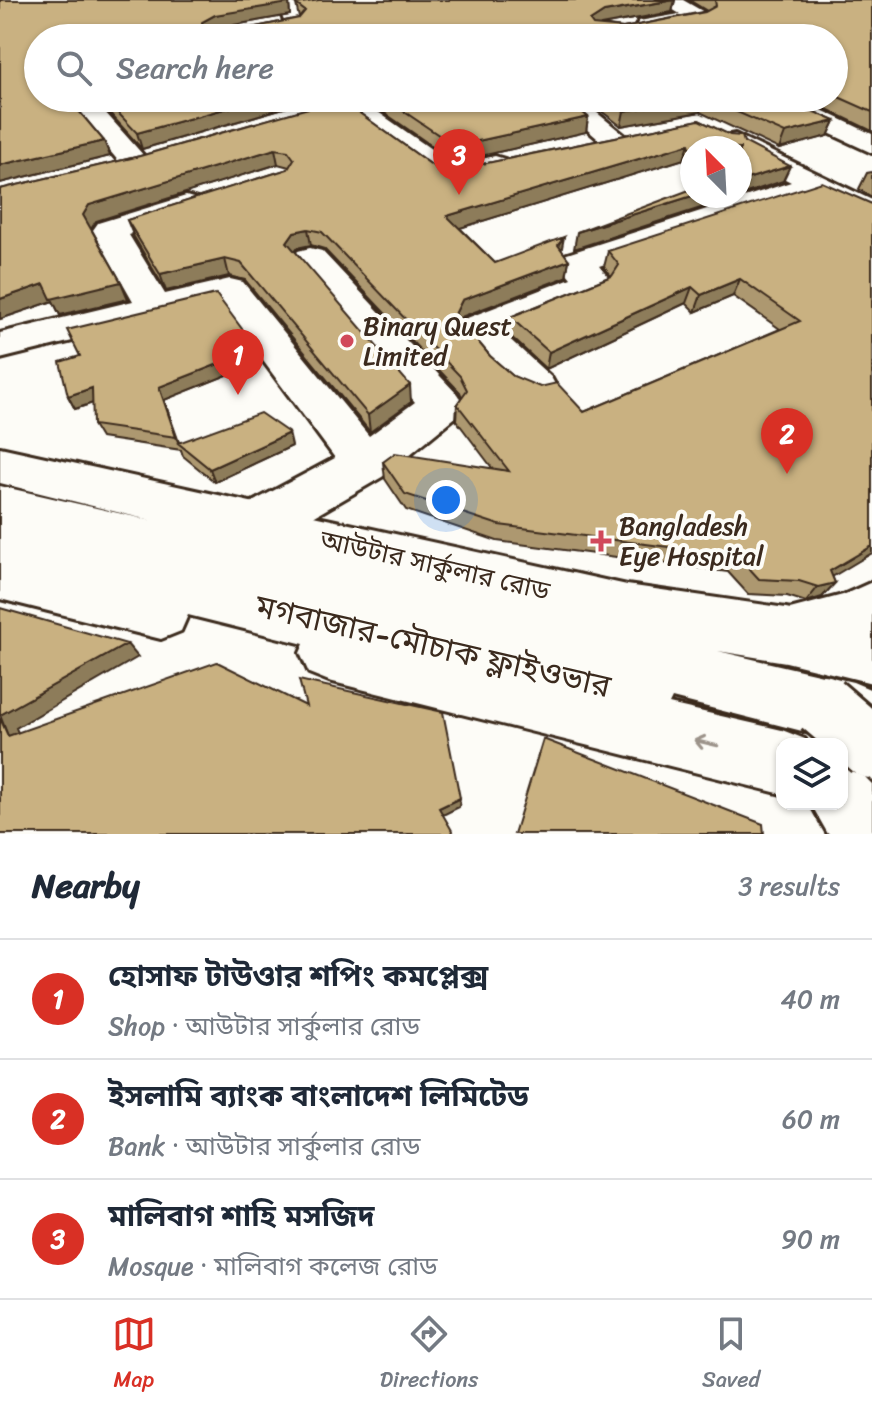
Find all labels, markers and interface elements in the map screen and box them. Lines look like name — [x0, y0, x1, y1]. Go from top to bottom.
search box — [24, 24, 848, 112]
text: Search here — [116, 41, 274, 95]
icon: search — [52, 46, 96, 90]
pin: 3 — [433, 129, 485, 195]
north arrow — [680, 136, 752, 208]
place label: Binary Quest Limited — [363, 303, 512, 379]
pin: 1 — [212, 329, 264, 395]
marker: Binary Quest Limited — [338, 332, 356, 350]
pin: 2 — [761, 408, 813, 474]
your location — [426, 480, 466, 520]
place label: Bangladesh Eye Hospital — [619, 503, 764, 579]
street label: আউটার সার্কুলার রোড — [315, 516, 555, 614]
marker: Bangladesh Eye Hospital — [590, 530, 612, 552]
street label: মগবাজার-মৌচাক ফ্লাইওভার — [248, 578, 617, 715]
one-way arrow — [694, 735, 720, 750]
map controls — [776, 738, 848, 810]
button: layers — [776, 738, 848, 810]
text: Nearby — [32, 856, 140, 916]
text: 3 results — [738, 863, 840, 909]
text: হোসাফ টাউওার শপিং কমপ্লেক্স — [108, 949, 488, 1003]
text: 1 — [52, 976, 64, 1022]
text: 40 m — [781, 976, 840, 1022]
text: Shop · আউটার সার্কুলার রোড — [108, 1003, 420, 1049]
text: ইসলামি ব্যাংক বাংলাদেশ লিমিটেড — [108, 1069, 529, 1123]
text: 2 — [50, 1096, 66, 1142]
text: 60 m — [782, 1096, 840, 1142]
text: Bank · আউটার সার্কুলার রোড — [108, 1123, 420, 1169]
text: মালিবাগ শাহি মসজিদ — [108, 1189, 375, 1243]
text: 3 — [51, 1216, 65, 1262]
text: 90 m — [781, 1216, 840, 1262]
text: Mosque · মালিবাগ কলেজ রোড — [108, 1243, 438, 1289]
tab: Map — [112, 1312, 156, 1399]
tab: Directions — [380, 1312, 478, 1399]
tab: Saved — [702, 1312, 760, 1399]

